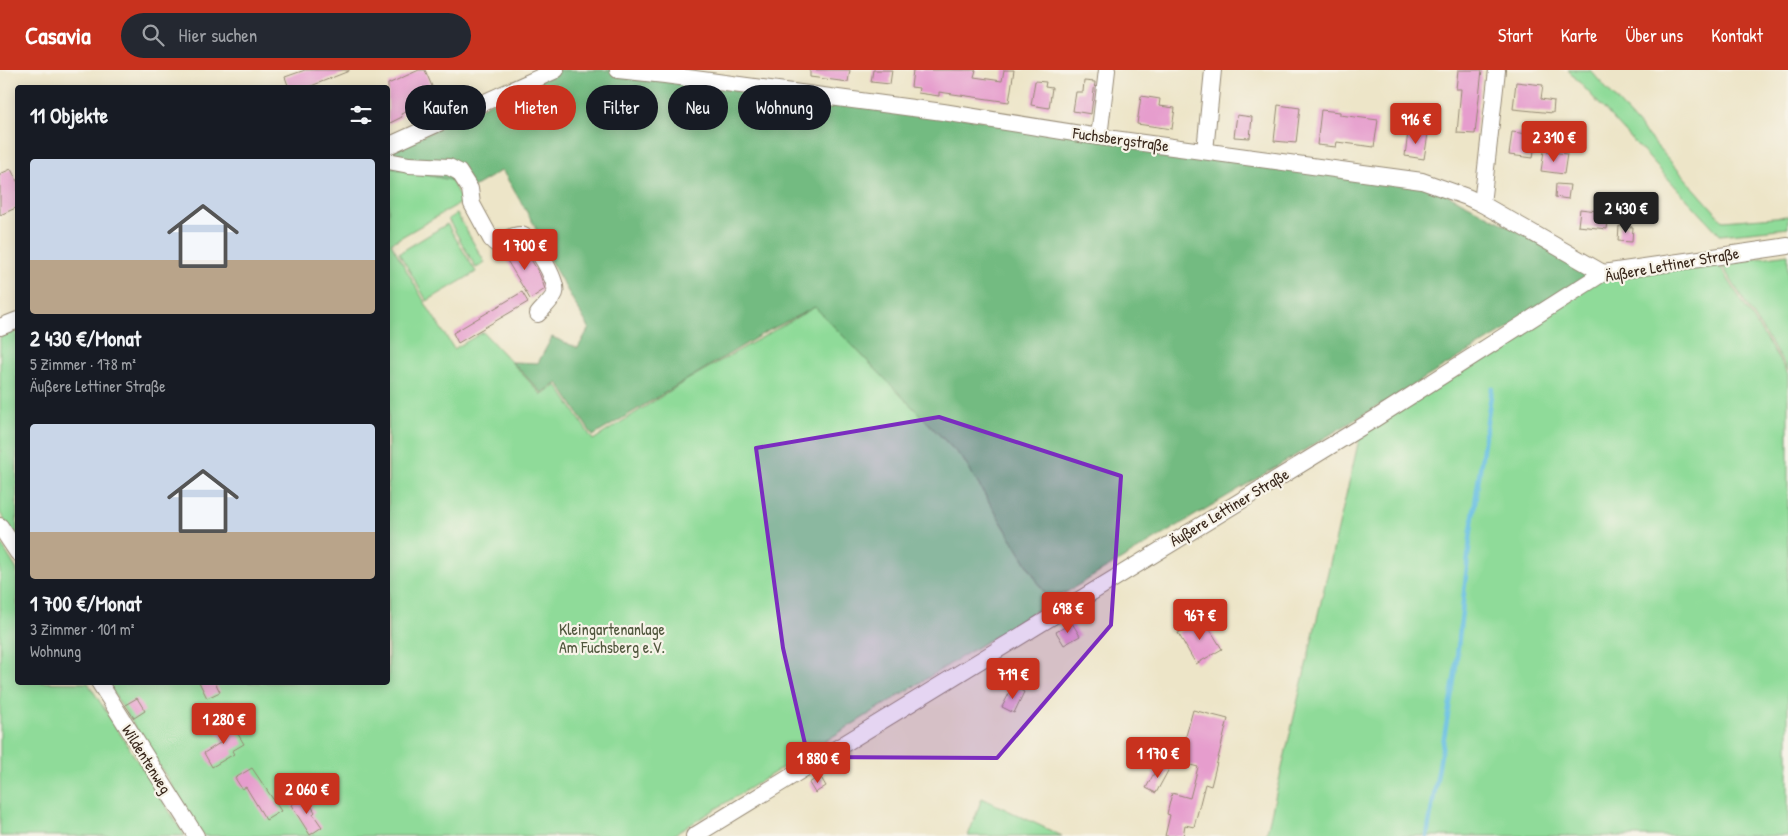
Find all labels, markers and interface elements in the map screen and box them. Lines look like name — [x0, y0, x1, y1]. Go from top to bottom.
search box — [121, 13, 471, 58]
text: Casavia — [25, 19, 91, 51]
icon: search — [139, 21, 167, 49]
text: Hier suchen — [179, 22, 257, 48]
text: Start — [1498, 23, 1533, 48]
text: Karte — [1561, 23, 1597, 48]
text: Über uns — [1625, 23, 1683, 48]
text: Kontakt — [1711, 23, 1763, 48]
chip: Kaufen — [405, 85, 486, 130]
chip: Mieten — [496, 85, 576, 130]
chip: Filter — [586, 85, 658, 130]
chip: Neu — [668, 85, 728, 130]
chip: Wohnung — [738, 85, 831, 130]
text: 11 Objekte — [30, 101, 108, 130]
icon: filters — [347, 101, 375, 129]
pin: 916 € — [1381, 102, 1451, 145]
text: 916 € — [1401, 108, 1431, 130]
street label: Fuchsbergstraße — [1071, 121, 1171, 157]
pin: 2 310 € — [1508, 121, 1600, 163]
text: 2 310 € — [1533, 126, 1575, 148]
icon: home — [158, 191, 248, 281]
pin: 2 430 € — [1580, 191, 1672, 234]
text: 2 430 € — [1605, 197, 1647, 219]
pin: 1 700 € — [479, 228, 571, 271]
text: 1 700 € — [503, 234, 547, 256]
street label: Äußere Lettiner Straße — [1603, 241, 1741, 287]
text: 2 430 €/Monat — [30, 324, 141, 353]
text: 5 Zimmer · 178 m² — [30, 353, 136, 375]
text: Äußere Lettiner Straße — [30, 375, 166, 397]
icon: home — [158, 456, 248, 546]
street label: Äußere Lettiner Straße — [1165, 462, 1293, 551]
text: 1 700 €/Monat — [30, 589, 141, 618]
pin: 698 € — [1033, 592, 1103, 634]
text: 698 € — [1053, 597, 1083, 619]
pin: 967 € — [1165, 598, 1235, 641]
text: 967 € — [1184, 604, 1216, 626]
text: 3 Zimmer · 101 m² — [30, 618, 134, 640]
park label: Kleingartenanlage Am Fuchsberg e.V. — [559, 618, 666, 658]
text: Wohnung — [30, 640, 81, 662]
pin: 719 € — [978, 658, 1048, 700]
text: 719 € — [998, 663, 1028, 685]
pin: 1 280 € — [178, 702, 270, 745]
text: 1 280 € — [203, 708, 245, 730]
street label: Wildentenweg — [117, 720, 177, 798]
pin: 1 170 € — [1112, 736, 1204, 779]
pin: 1 880 € — [772, 742, 864, 784]
text: 1 170 € — [1137, 742, 1179, 764]
text: 1 880 € — [797, 747, 839, 769]
pin: 2 060 € — [261, 772, 353, 815]
text: 2 060 € — [285, 778, 329, 800]

